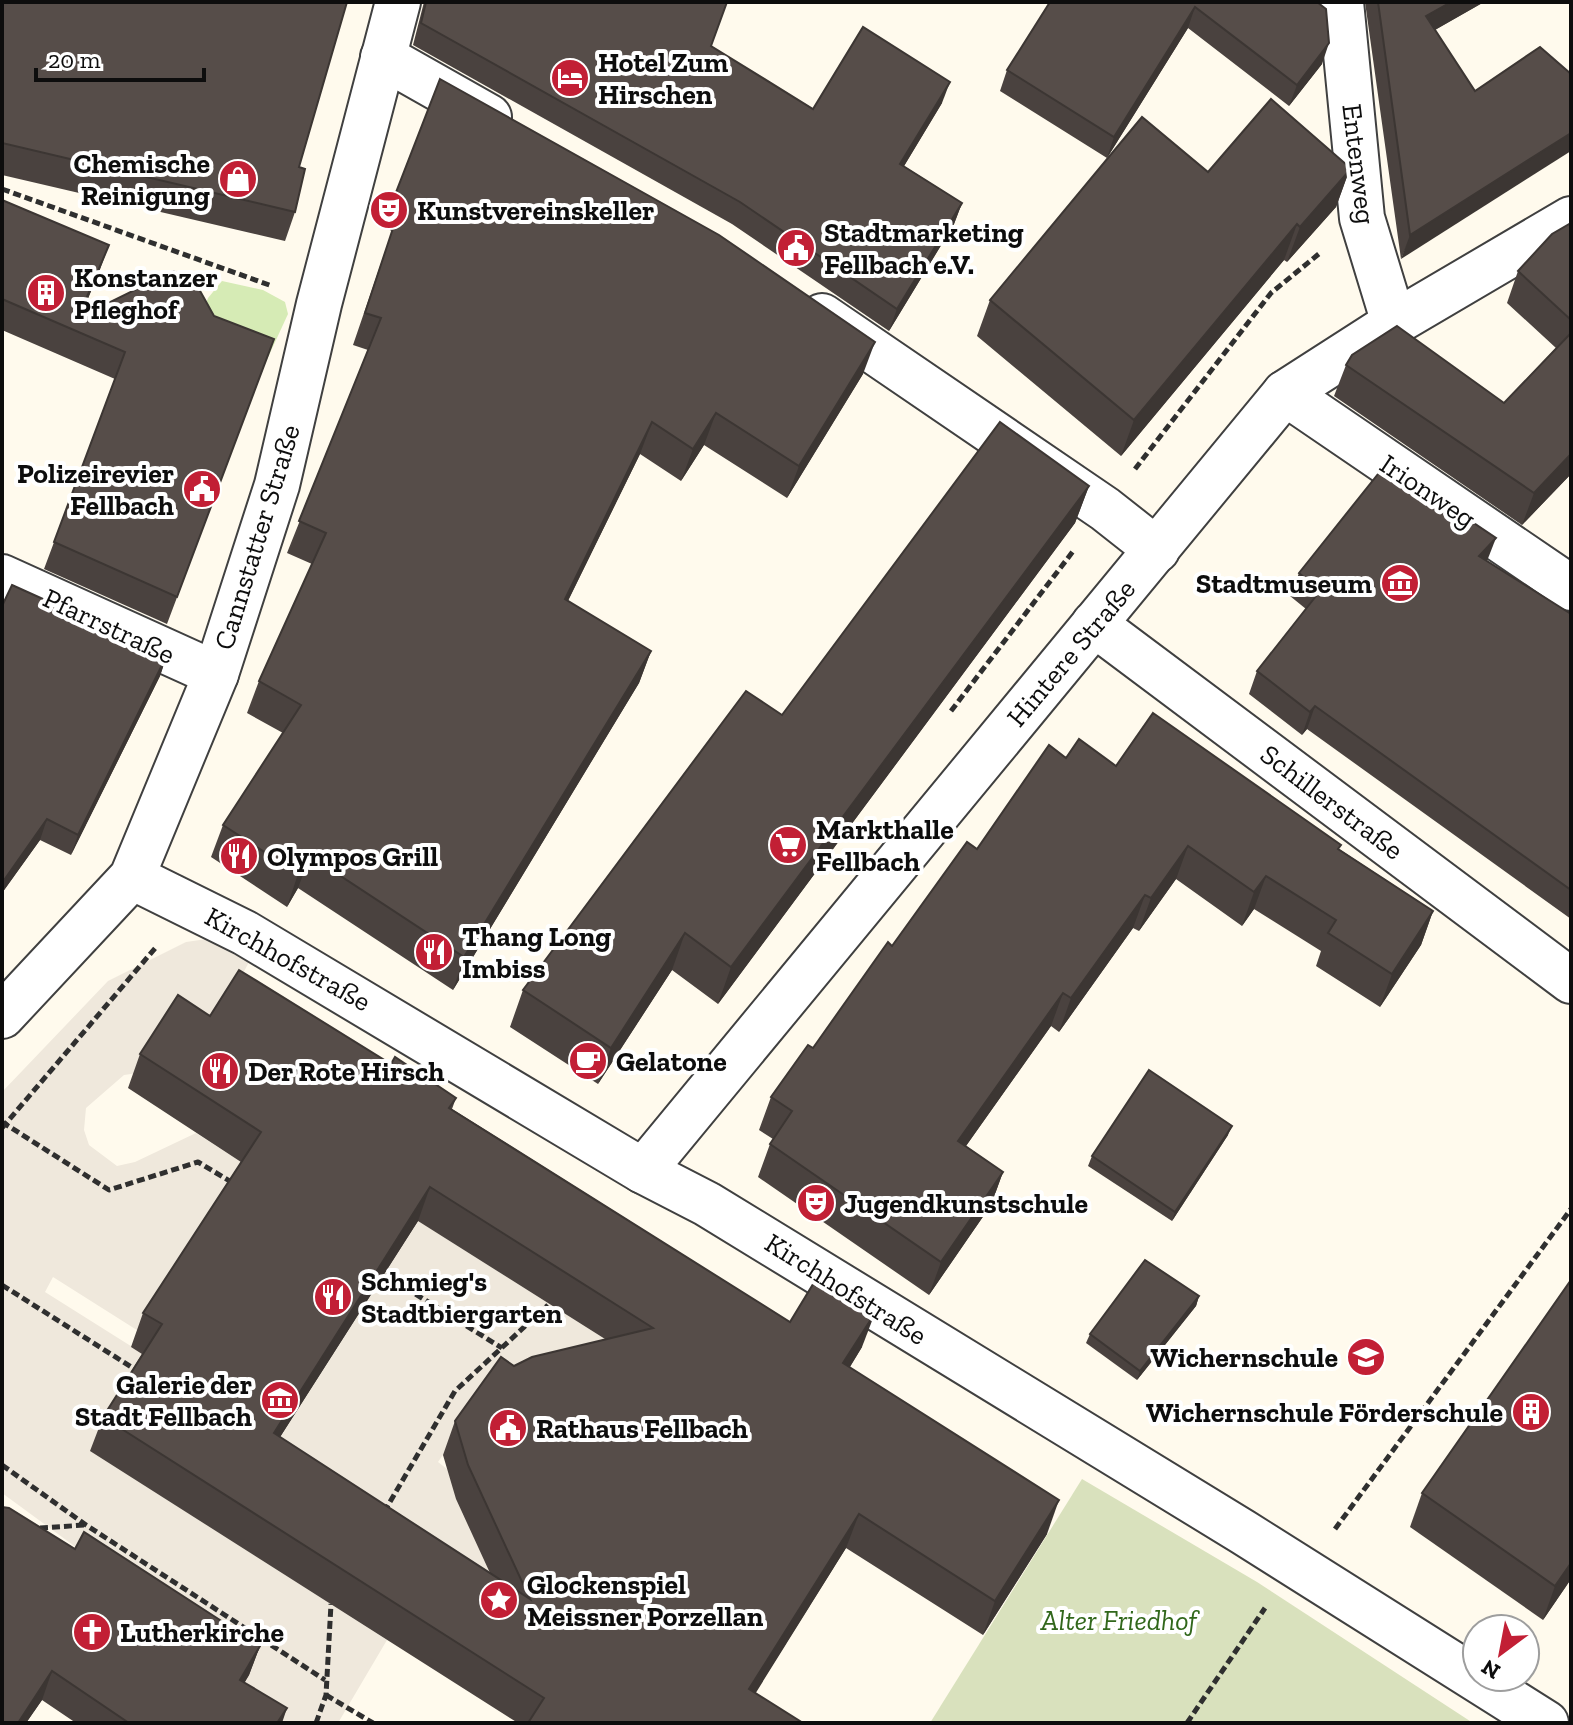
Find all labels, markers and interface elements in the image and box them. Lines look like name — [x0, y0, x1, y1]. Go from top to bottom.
scale bar — [36, 32, 204, 82]
text: 20 m — [48, 45, 101, 74]
place label: Hotel Zum Hirschen — [598, 46, 729, 111]
hotel icon: Hotel Zum Hirschen — [549, 57, 591, 99]
street label: Entenweg — [1335, 102, 1383, 226]
place label: Chemische Reinigung — [73, 147, 210, 212]
shop icon: Chemische Reinigung — [217, 158, 259, 200]
theatre icon: Kunstvereinskeller — [368, 189, 410, 231]
place label: Kunstvereinskeller — [417, 194, 654, 227]
place label: Stadtmarketing Fellbach e.V. — [824, 216, 1024, 281]
public building icon: Stadtmarketing Fellbach e.V. — [775, 227, 817, 269]
place label: Konstanzer Pfleghof — [74, 261, 218, 326]
building icon: Konstanzer Pfleghof — [25, 272, 67, 314]
street label: Cannstatter Straße — [207, 421, 307, 653]
street label: Irionweg — [1374, 447, 1482, 535]
place label: Polizeirevier Fellbach — [17, 457, 174, 522]
public building icon: Polizeirevier Fellbach — [181, 468, 223, 510]
museum icon: Stadtmuseum — [1379, 562, 1421, 604]
place label: Stadtmuseum — [1196, 567, 1372, 600]
street label: Hintere Straße — [1000, 573, 1142, 733]
street label: Pfarrstraße — [38, 581, 180, 671]
street label: Schillerstraße — [1254, 737, 1410, 867]
place label: Markthalle Fellbach — [816, 813, 954, 878]
supermarket icon: Markthalle Fellbach — [767, 824, 809, 866]
restaurant icon: Olympos Grill — [218, 835, 260, 877]
place label: Olympos Grill — [267, 840, 438, 873]
street label: Kirchhofstraße — [199, 900, 377, 1018]
place label: Thang Long Imbiss — [462, 920, 611, 985]
restaurant icon: Thang Long Imbiss — [413, 931, 455, 973]
cafe icon: Gelatone — [567, 1040, 609, 1082]
place label: Gelatone — [616, 1045, 727, 1078]
restaurant icon: Der Rote Hirsch — [199, 1050, 241, 1092]
place label: Der Rote Hirsch — [248, 1055, 445, 1088]
theatre icon: Jugendkunstschule — [795, 1182, 837, 1224]
place label: Jugendkunstschule — [844, 1187, 1088, 1220]
street label: Kirchhofstraße — [759, 1226, 933, 1352]
place label: Schmieg's Stadtbiergarten — [361, 1265, 563, 1330]
restaurant icon: Schmieg's Stadtbiergarten — [312, 1276, 354, 1318]
school or university icon: Wichernschule — [1345, 1336, 1387, 1378]
place label: Wichernschule — [1151, 1341, 1338, 1374]
place label: Galerie der Stadt Fellbach — [75, 1368, 252, 1433]
museum icon: Galerie der Stadt Fellbach — [259, 1379, 301, 1421]
building icon: Wichernschule Förderschule — [1510, 1391, 1552, 1433]
place label: Wichernschule Förderschule — [1146, 1396, 1503, 1429]
public building icon: Rathaus Fellbach — [487, 1407, 529, 1449]
place label: Rathaus Fellbach — [536, 1412, 748, 1445]
place label: Glockenspiel Meissner Porzellan — [527, 1568, 764, 1633]
place icon: Glockenspiel Meissner Porzellan — [478, 1579, 520, 1621]
park label: Alter Friedhof — [1040, 1604, 1201, 1637]
church icon: Lutherkirche — [71, 1611, 113, 1653]
north arrow — [1461, 1613, 1541, 1693]
place label: Lutherkirche — [120, 1616, 284, 1649]
text: N — [1476, 1654, 1505, 1685]

